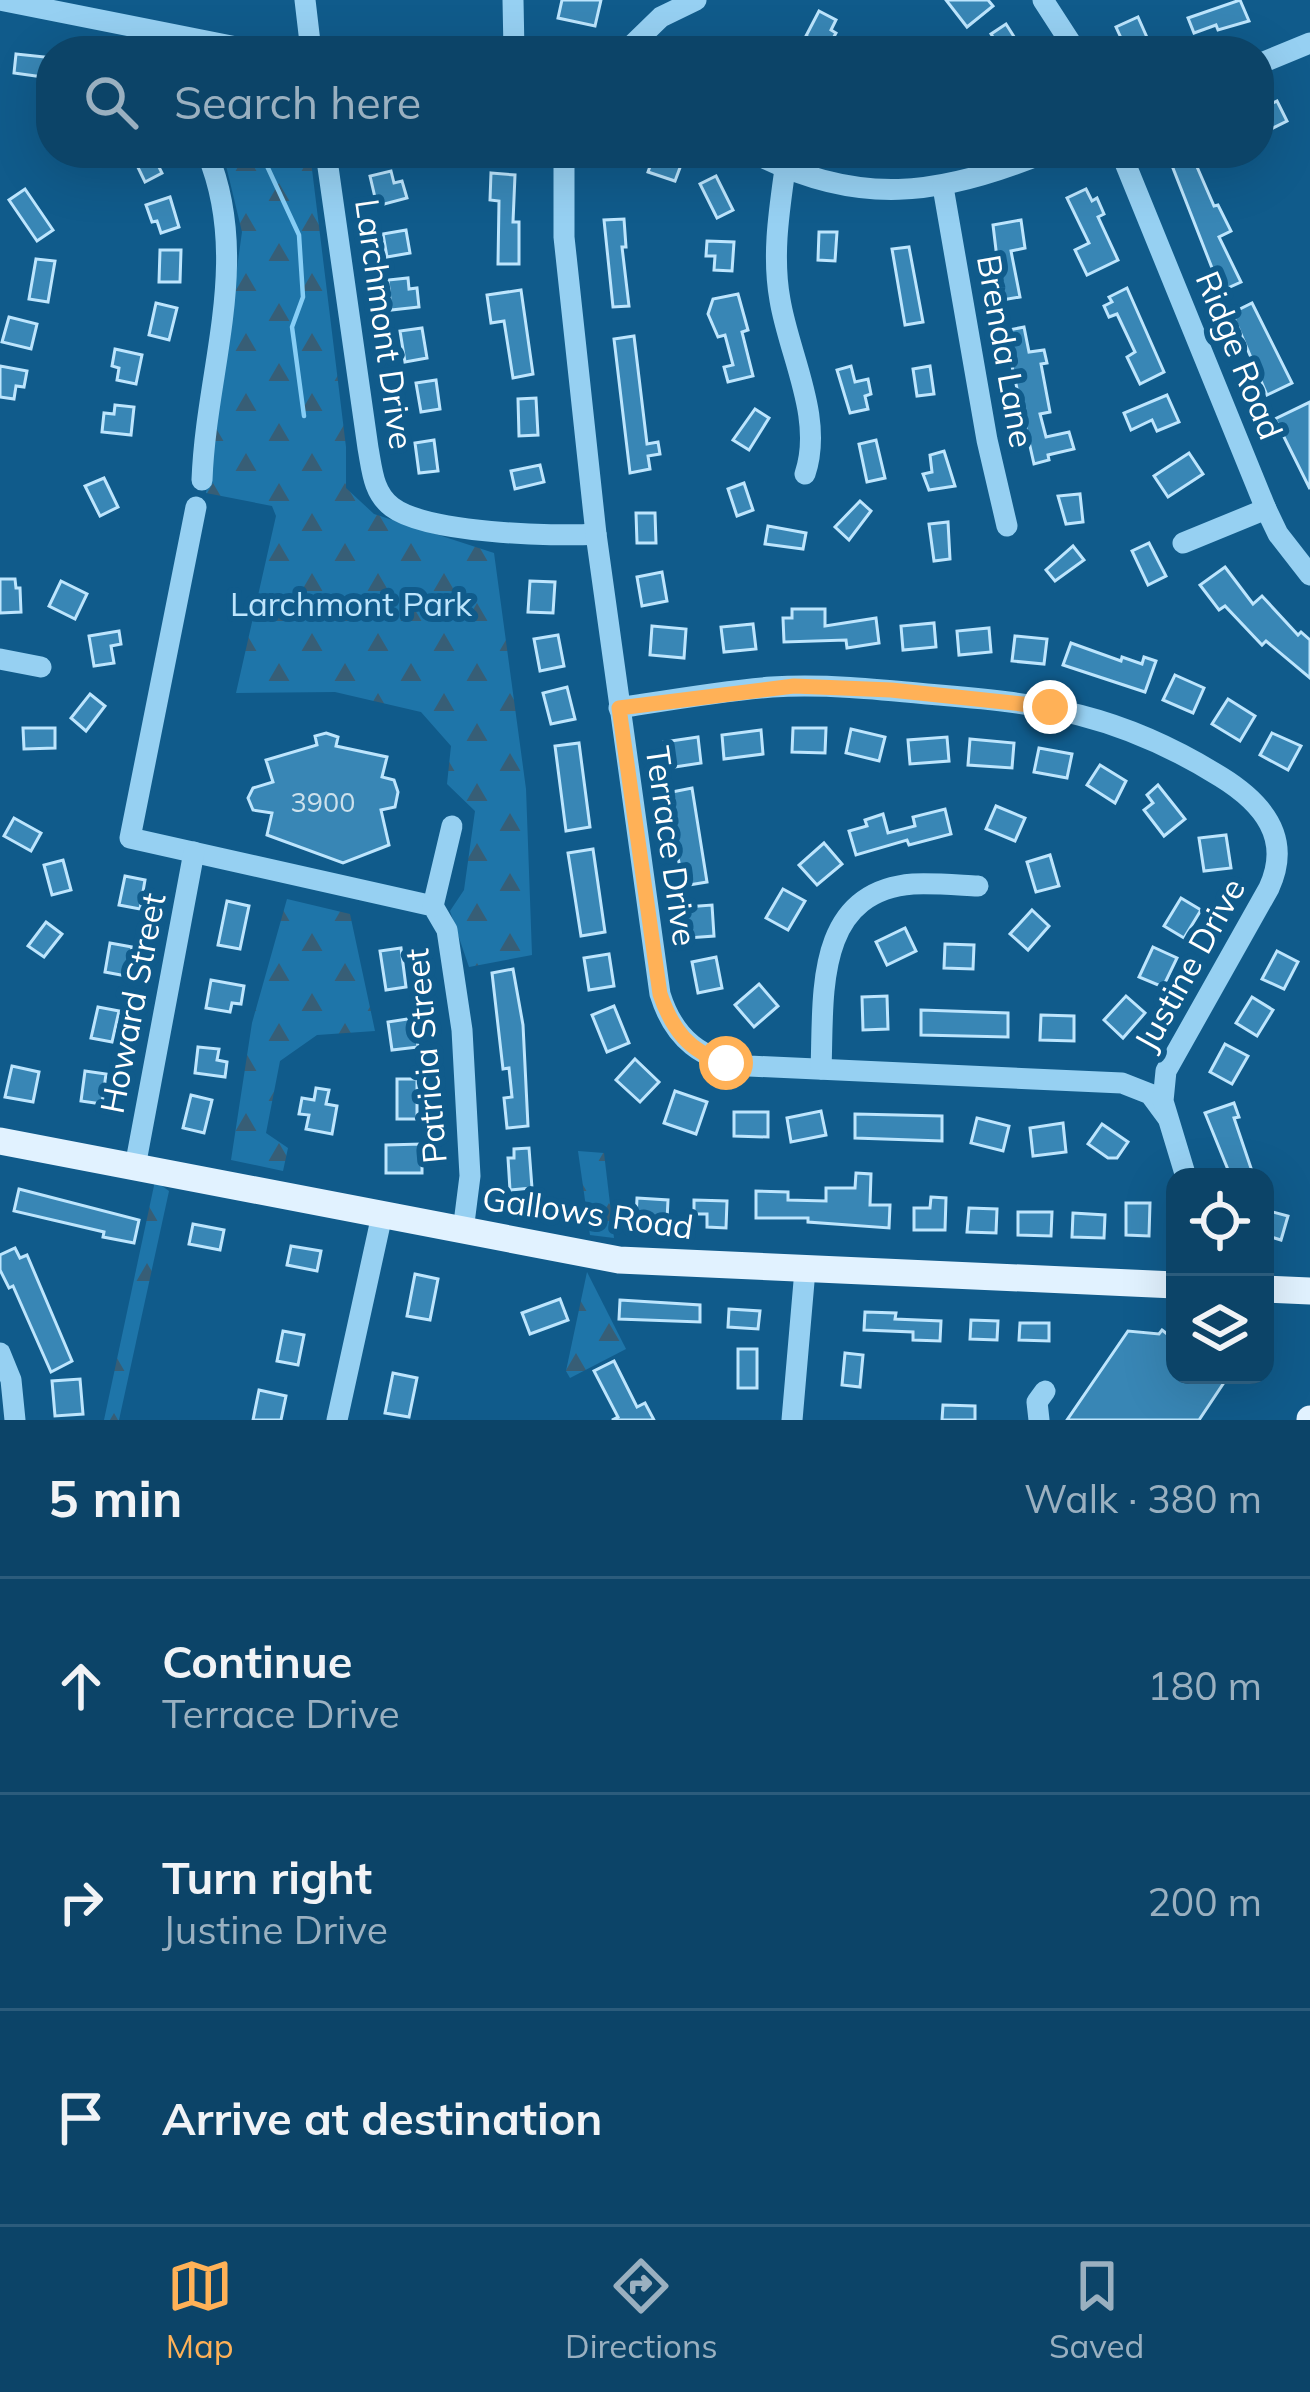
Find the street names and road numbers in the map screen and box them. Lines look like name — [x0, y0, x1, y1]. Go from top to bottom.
street label: Larchmont Drive — [347, 196, 423, 452]
street label: Brenda Lane — [969, 252, 1043, 450]
street label: Ridge Road — [1188, 265, 1292, 445]
street label: Terrace Drive — [638, 744, 706, 948]
street label: Justine Drive — [1125, 870, 1253, 1058]
street label: Howard Street — [91, 889, 173, 1117]
street label: Patricia Street — [395, 947, 455, 1165]
street label: Gallows Road — [480, 1177, 696, 1247]

